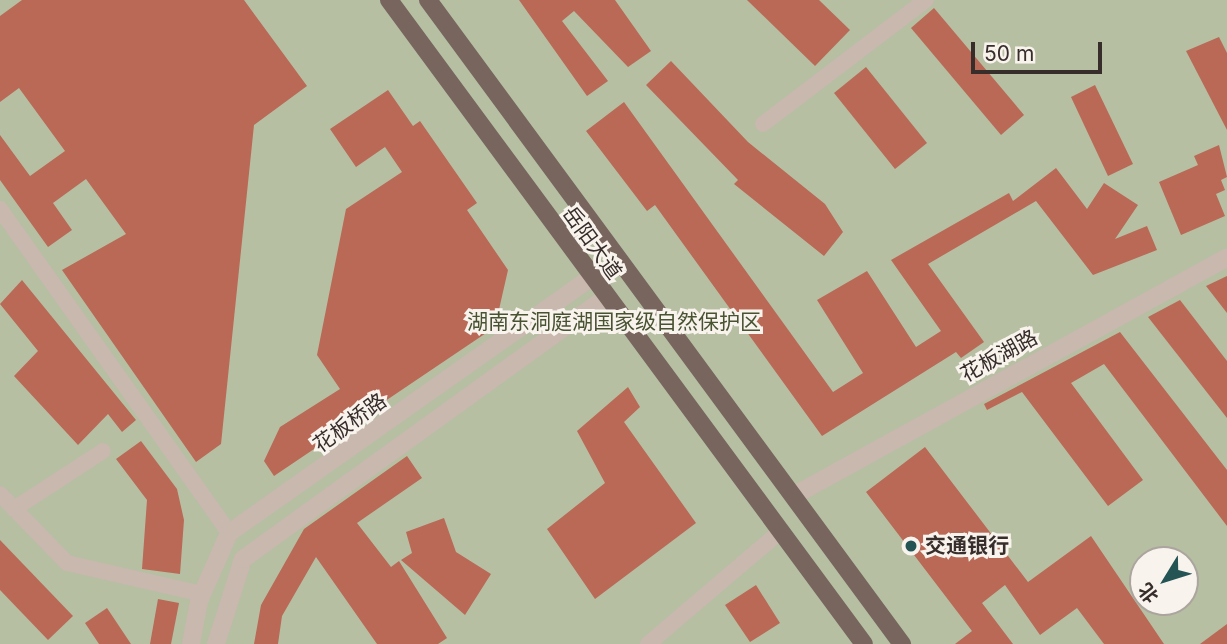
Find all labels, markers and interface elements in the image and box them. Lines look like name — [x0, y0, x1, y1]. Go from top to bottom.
scale bar — [975, 28, 1106, 72]
text: 50 m — [984, 41, 1034, 66]
street label: 岳阳大道 — [557, 202, 627, 284]
park label: 湖南东洞庭湖国家级自然保护区 — [467, 309, 761, 335]
street label: 花板湖路 — [956, 325, 1042, 387]
street label: 花板桥路 — [309, 388, 391, 458]
place label: 交通银行 — [925, 533, 1009, 559]
marker: 交通银行 — [903, 538, 919, 554]
north arrow — [1129, 546, 1199, 616]
text: 北 — [1134, 578, 1164, 608]

